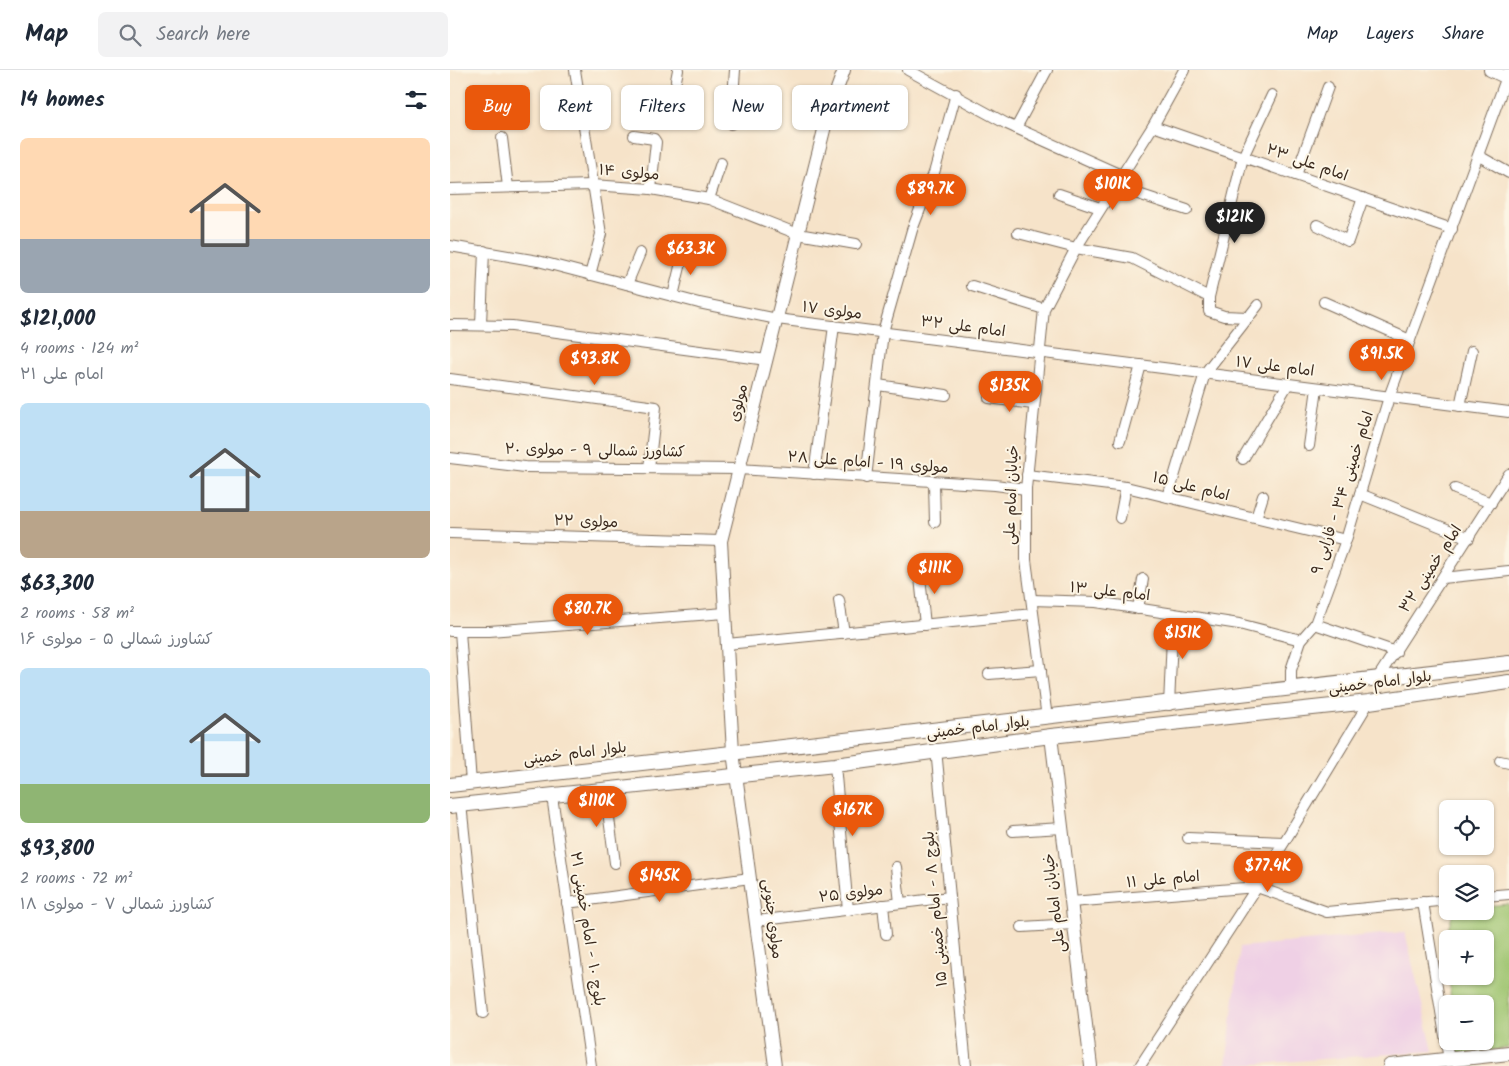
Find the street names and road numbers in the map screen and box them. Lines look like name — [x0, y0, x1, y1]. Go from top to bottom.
street label: امام علی ۲۳ — [1263, 138, 1351, 188]
street label: مولوی ۱۴ — [598, 158, 660, 188]
street label: مولوی ۱۷ — [801, 295, 863, 327]
street label: امام علی ۳۲ — [919, 310, 1007, 344]
street label: امام علی ۱۷ — [1234, 350, 1316, 384]
street label: مولوی — [723, 382, 755, 424]
street label: امام خمینی ۳۴ - فارابی ۹ — [1305, 408, 1381, 578]
street label: کشاورز شمالی ۹ - مولوی ۲۰ — [505, 437, 685, 465]
street label: مولوی ۱۹ - امام علی ۲۸ — [787, 445, 949, 481]
street label: خیابان امام علی — [998, 445, 1026, 545]
street label: امام علی ۱۵ — [1150, 466, 1232, 508]
street label: مولوی ۲۲ — [553, 509, 619, 535]
street label: امام خمینی ۳۲ — [1393, 520, 1469, 618]
street label: امام علی ۱۳ — [1069, 576, 1151, 608]
street label: بلوار امام خمینی — [1327, 665, 1433, 701]
street label: بلوار امام خمینی — [925, 710, 1031, 746]
street label: بلوار امام خمینی — [522, 736, 628, 772]
street label: بلوچ ۸ - امام خمینی ۱۵ — [917, 830, 955, 988]
street label: بلوچ ۱۰ - امام خمینی ۲۱ — [563, 850, 611, 1008]
street label: خیابان امام علی — [1037, 852, 1073, 954]
street label: امام علی ۱۱ — [1125, 865, 1201, 895]
street label: مولوی جنوبی — [755, 877, 789, 961]
street label: مولوی ۲۵ — [817, 878, 885, 910]

